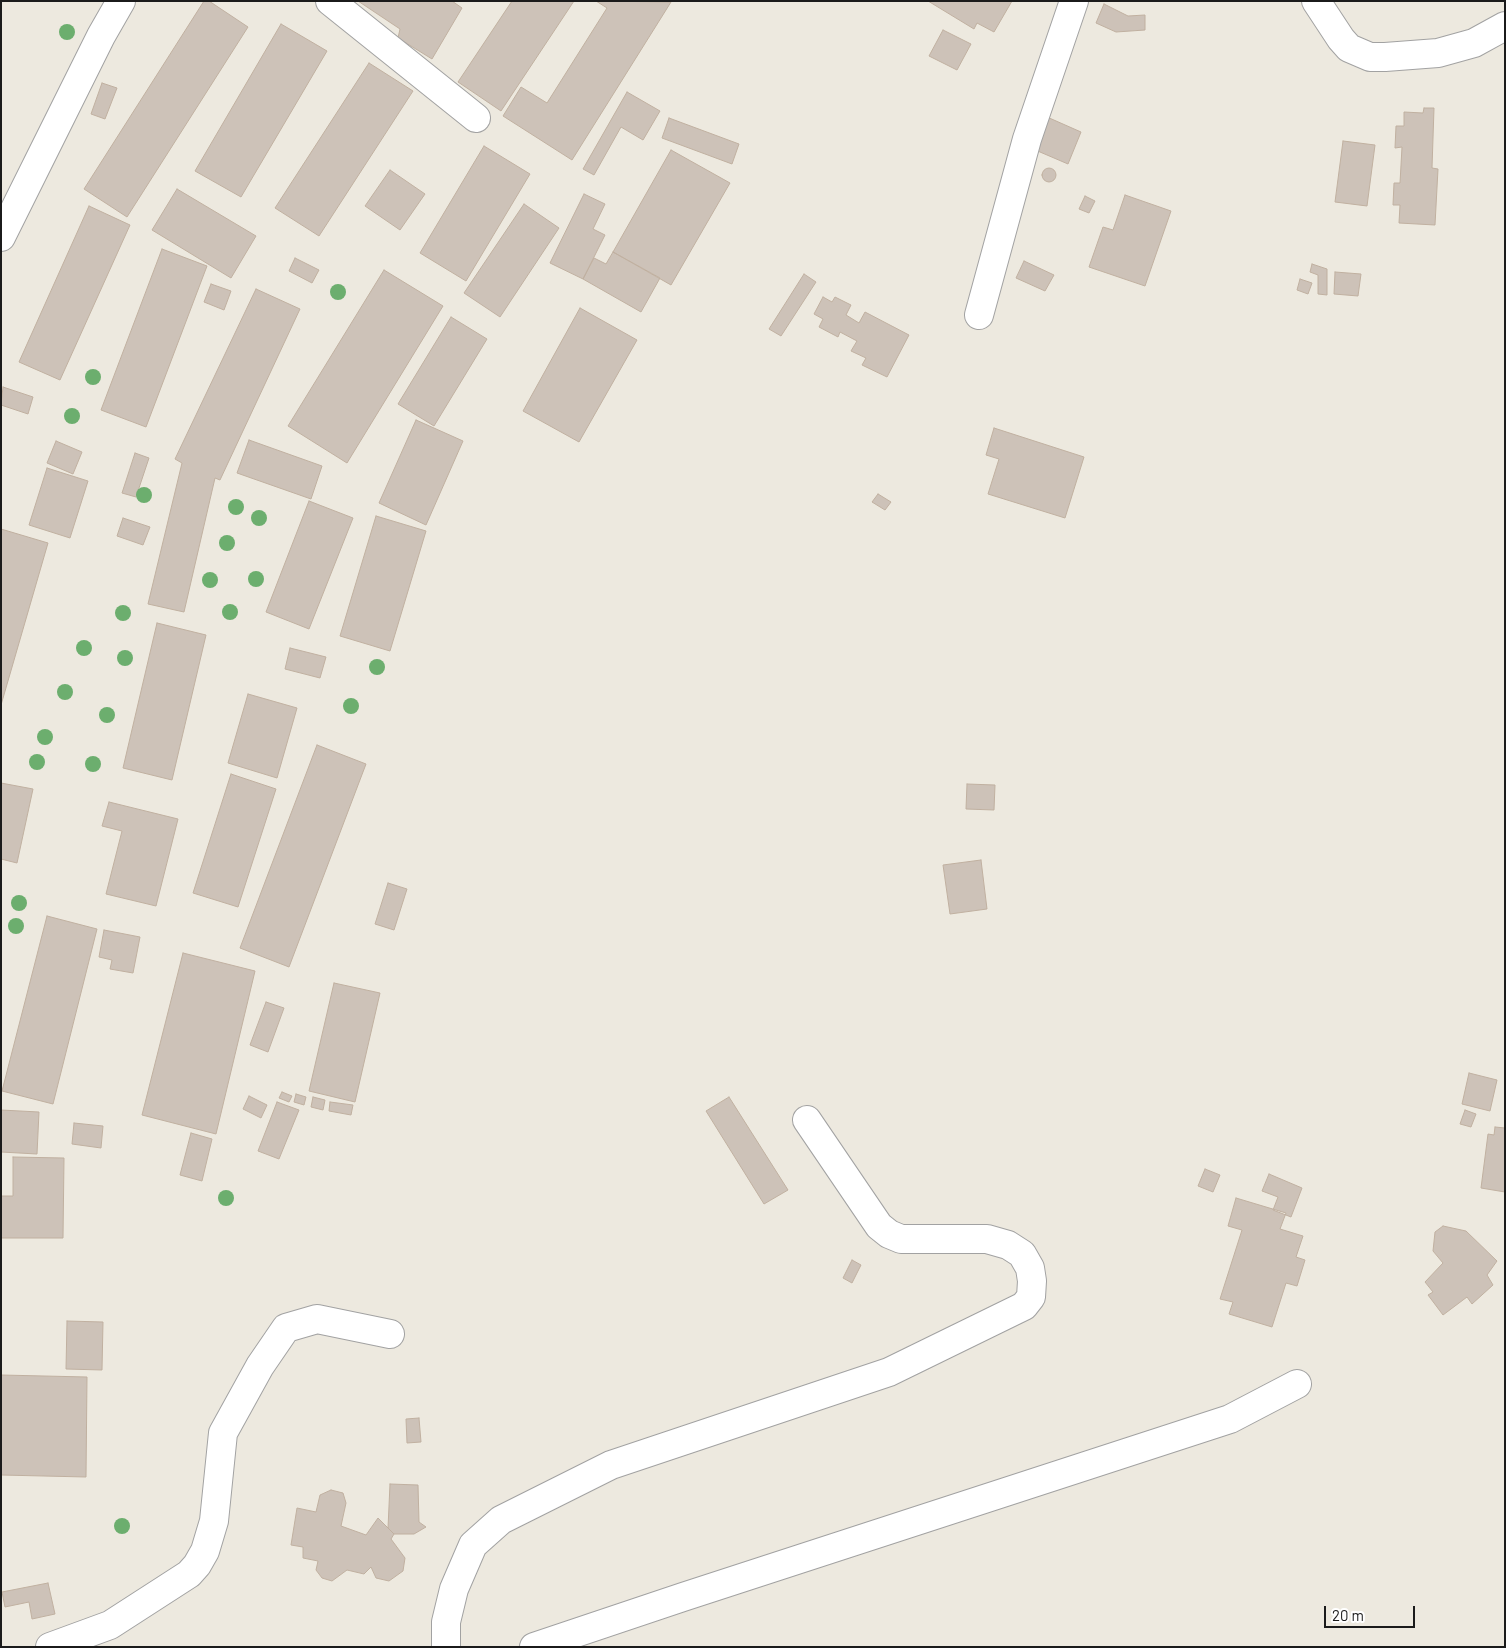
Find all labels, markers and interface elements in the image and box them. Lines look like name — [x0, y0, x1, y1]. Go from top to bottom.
scale bar — [1326, 1596, 1417, 1628]
text: 20 m — [1332, 1606, 1364, 1624]

